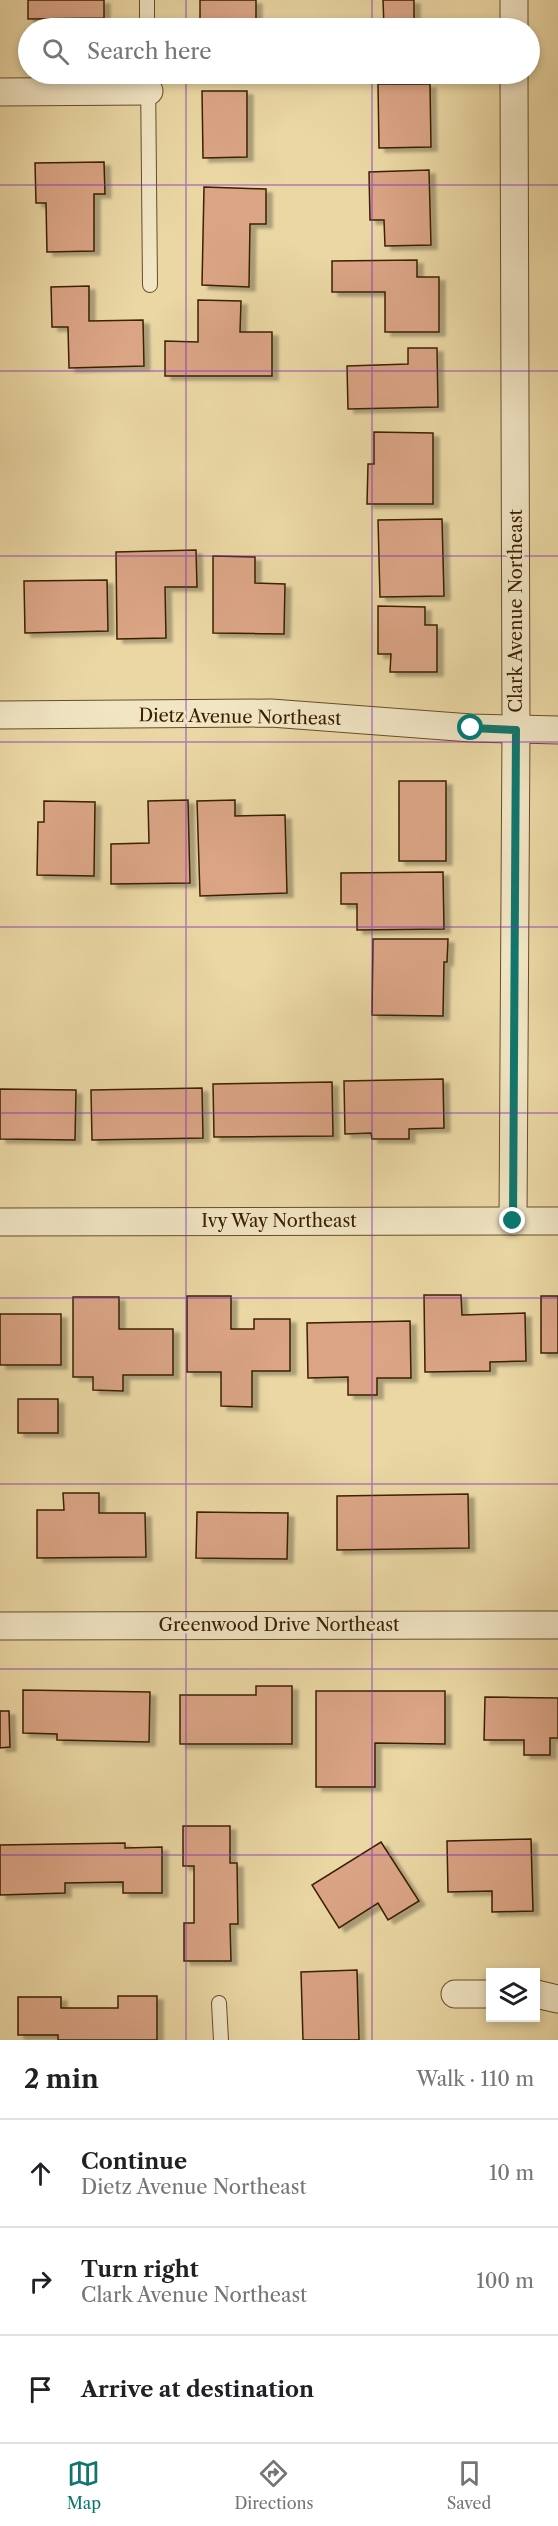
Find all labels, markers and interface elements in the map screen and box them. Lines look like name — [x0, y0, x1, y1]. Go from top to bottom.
search box — [18, 18, 540, 84]
icon: search — [39, 35, 72, 68]
text: Search here — [87, 38, 212, 65]
street label: Clark Avenue Northeast — [505, 509, 527, 713]
street label: Dietz Avenue Northeast — [138, 704, 342, 730]
route start — [457, 714, 483, 740]
route end — [499, 1207, 525, 1233]
street label: Ivy Way Northeast — [201, 1210, 357, 1232]
street label: Greenwood Drive Northeast — [159, 1614, 400, 1636]
map controls — [486, 1968, 540, 2022]
button: layers — [486, 1968, 540, 2022]
text: 2 min — [24, 2063, 99, 2095]
text: Walk · 110 m — [417, 2067, 534, 2091]
text: Continue — [81, 2148, 187, 2175]
icon: ahead — [24, 2157, 57, 2190]
text: 10 m — [489, 2161, 534, 2185]
text: Dietz Avenue Northeast — [81, 2175, 307, 2199]
text: Turn right — [81, 2256, 199, 2283]
icon: right — [24, 2265, 57, 2298]
text: 100 m — [476, 2269, 534, 2293]
text: Clark Avenue Northeast — [81, 2283, 307, 2307]
icon: arrive — [24, 2373, 57, 2406]
text: Arrive at destination — [81, 2376, 314, 2403]
tab: Map — [67, 2457, 101, 2513]
tab: Directions — [234, 2457, 313, 2513]
tab: Saved — [447, 2457, 491, 2513]

